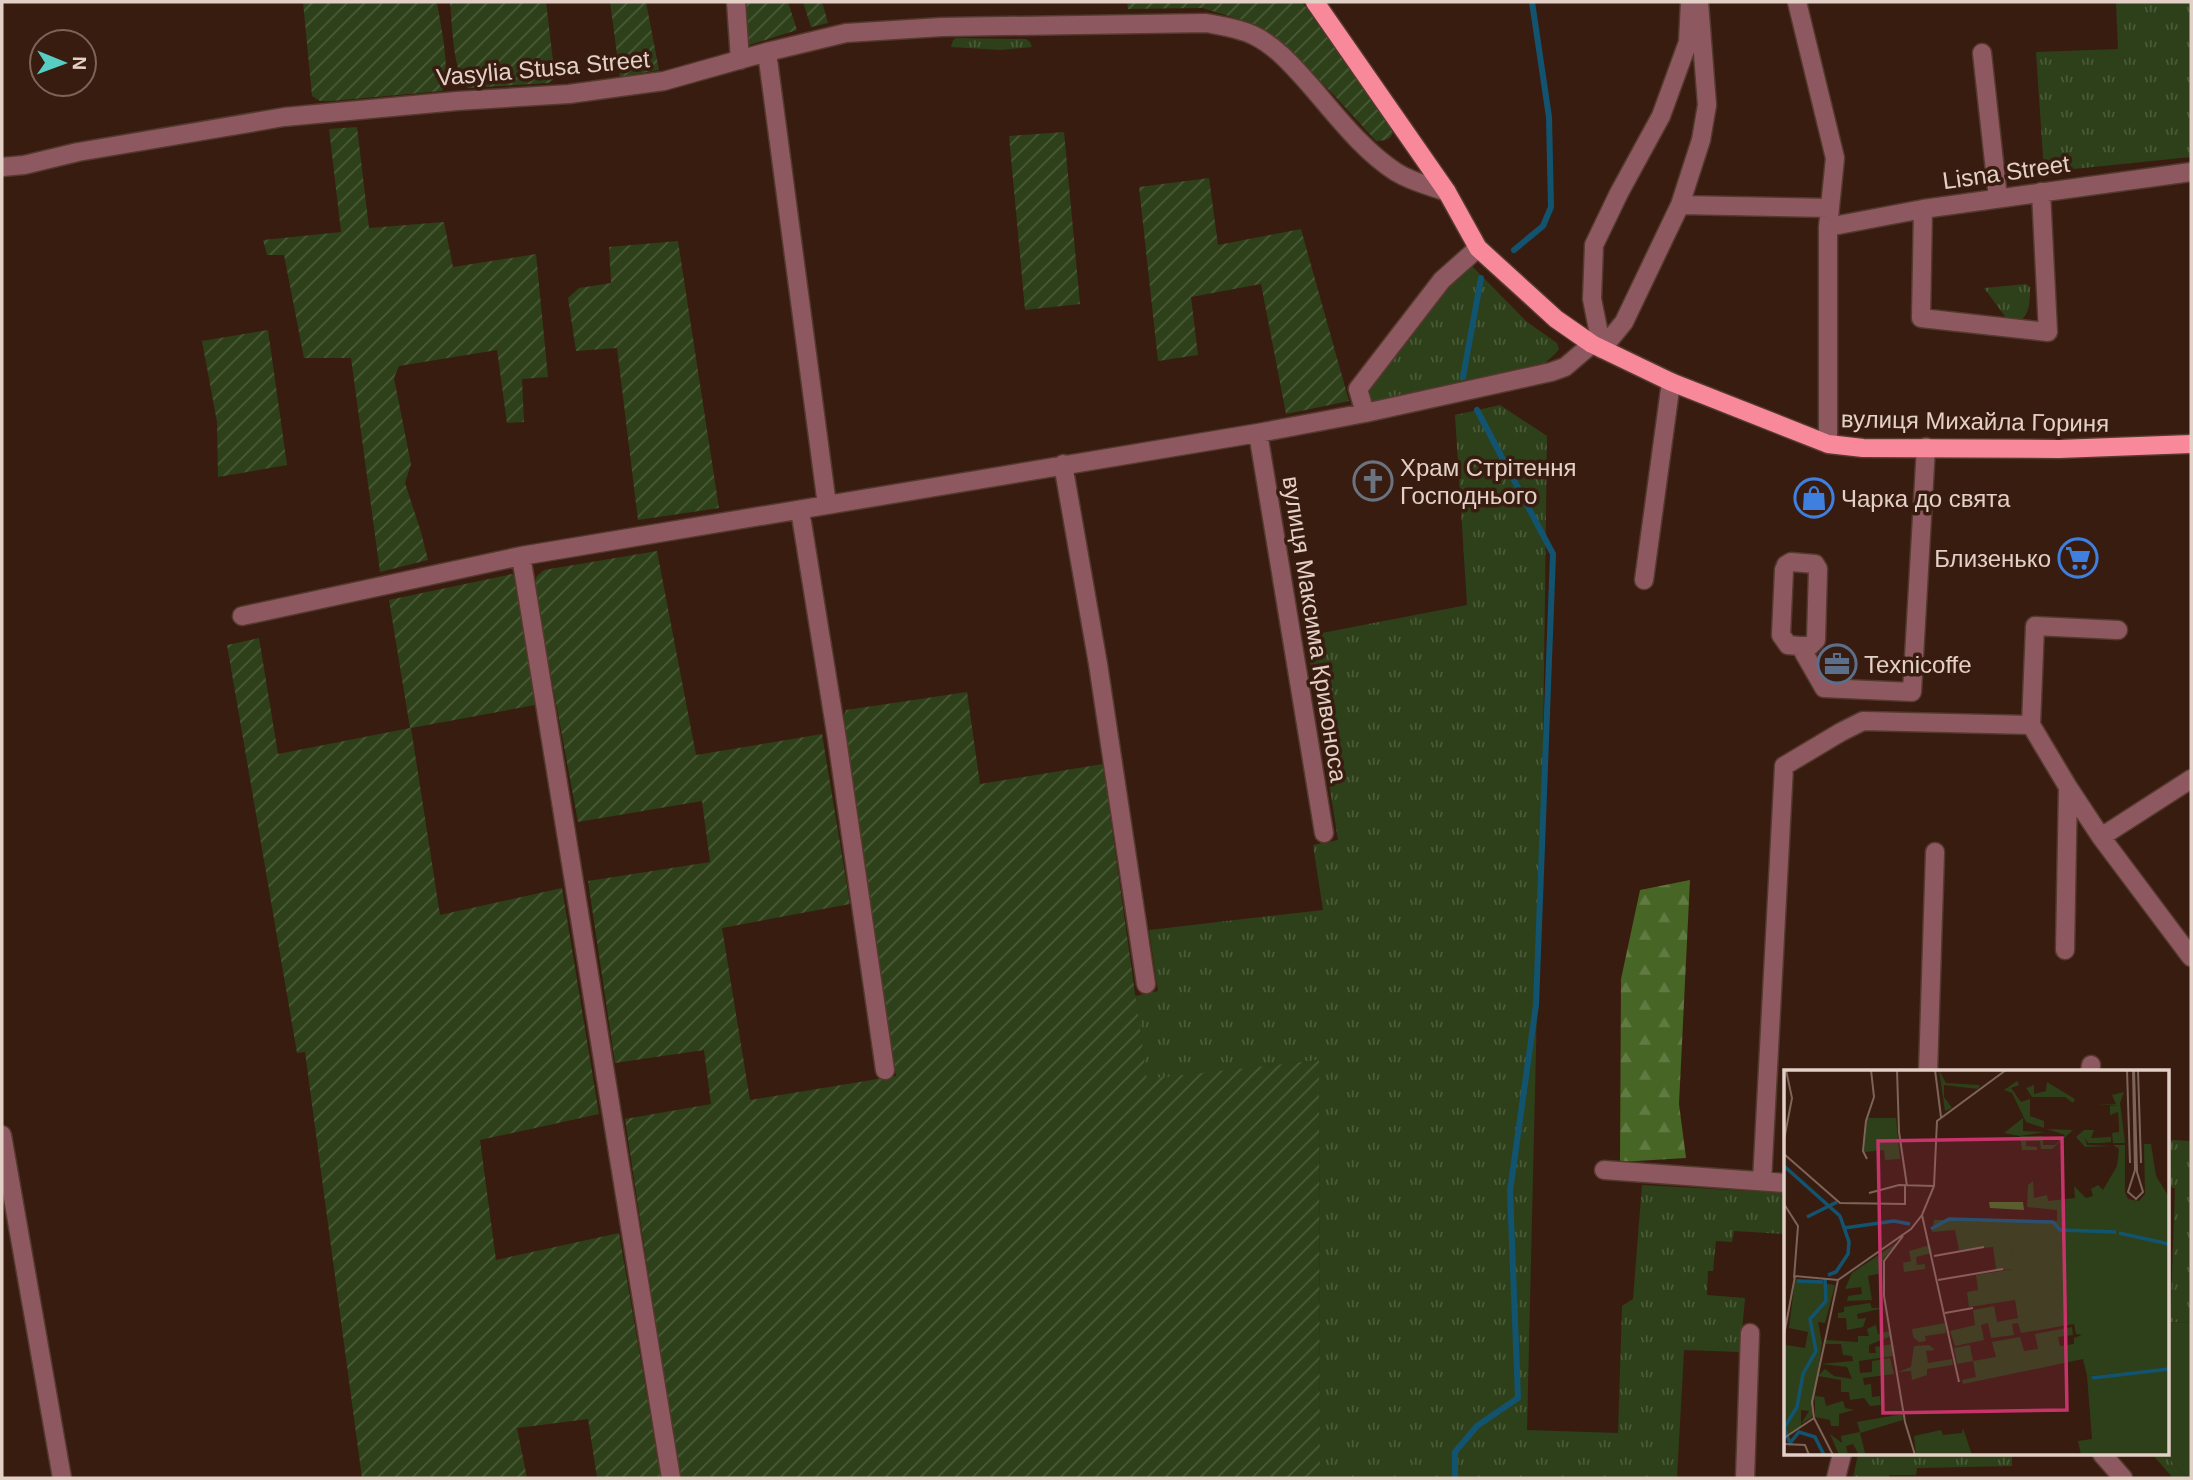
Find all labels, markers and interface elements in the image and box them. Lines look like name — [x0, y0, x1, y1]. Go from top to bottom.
north arrow — [28, 28, 98, 98]
street label: Vasylia Stusa Street — [435, 45, 651, 91]
text: N — [69, 56, 90, 70]
street label: Lisna Street — [1941, 150, 2072, 194]
street label: вулиця Михайла Гориня — [1841, 405, 2109, 437]
place label: Храм Стрітення Господнього — [1400, 454, 1576, 509]
church icon: Храм Стрітення Господнього — [1352, 460, 1394, 502]
street label: вулиця Максима Кривоноса — [1277, 474, 1353, 785]
shop icon: Чарка до свята — [1793, 477, 1835, 519]
place label: Чарка до свята — [1841, 485, 2011, 512]
supermarket icon: Близенько — [2057, 537, 2099, 579]
place label: Близенько — [1934, 545, 2051, 572]
office icon: Texnicoffe — [1816, 643, 1858, 685]
place label: Texnicoffe — [1864, 651, 1972, 678]
inset map — [1784, 1070, 2168, 1456]

